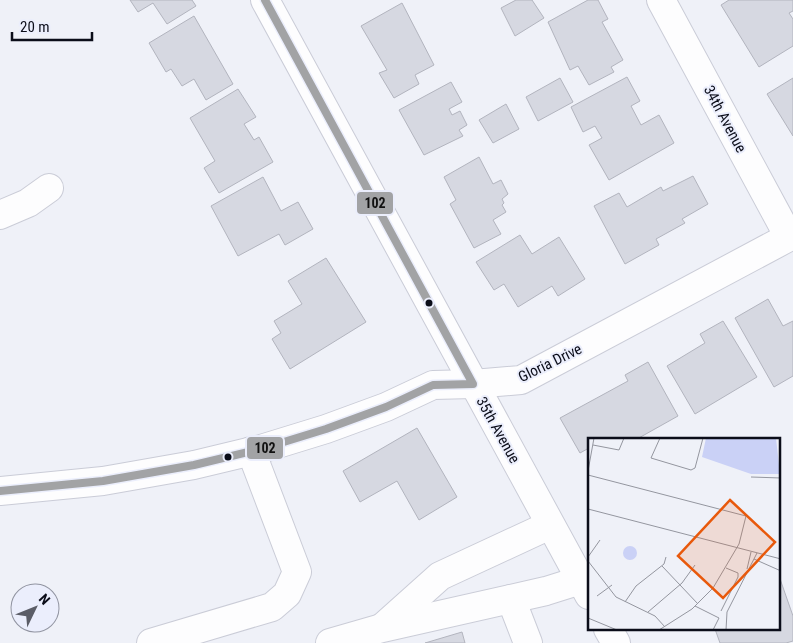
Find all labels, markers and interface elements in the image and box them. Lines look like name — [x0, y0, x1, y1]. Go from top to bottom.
scale bar — [12, 10, 92, 42]
text: 20 m — [20, 18, 50, 36]
street label: 34th Avenue — [700, 82, 750, 156]
line badge: 102 — [356, 191, 394, 215]
text: 102 — [364, 195, 386, 211]
unlabelled marker — [424, 298, 434, 308]
street label: Gloria Drive — [515, 340, 585, 386]
street label: 35th Avenue — [472, 394, 524, 466]
line badge: 102 — [246, 436, 284, 460]
inset map — [588, 438, 780, 630]
text: 102 — [254, 440, 276, 456]
unlabelled marker — [223, 452, 233, 462]
north arrow — [10, 583, 60, 633]
text: N — [36, 591, 53, 608]

